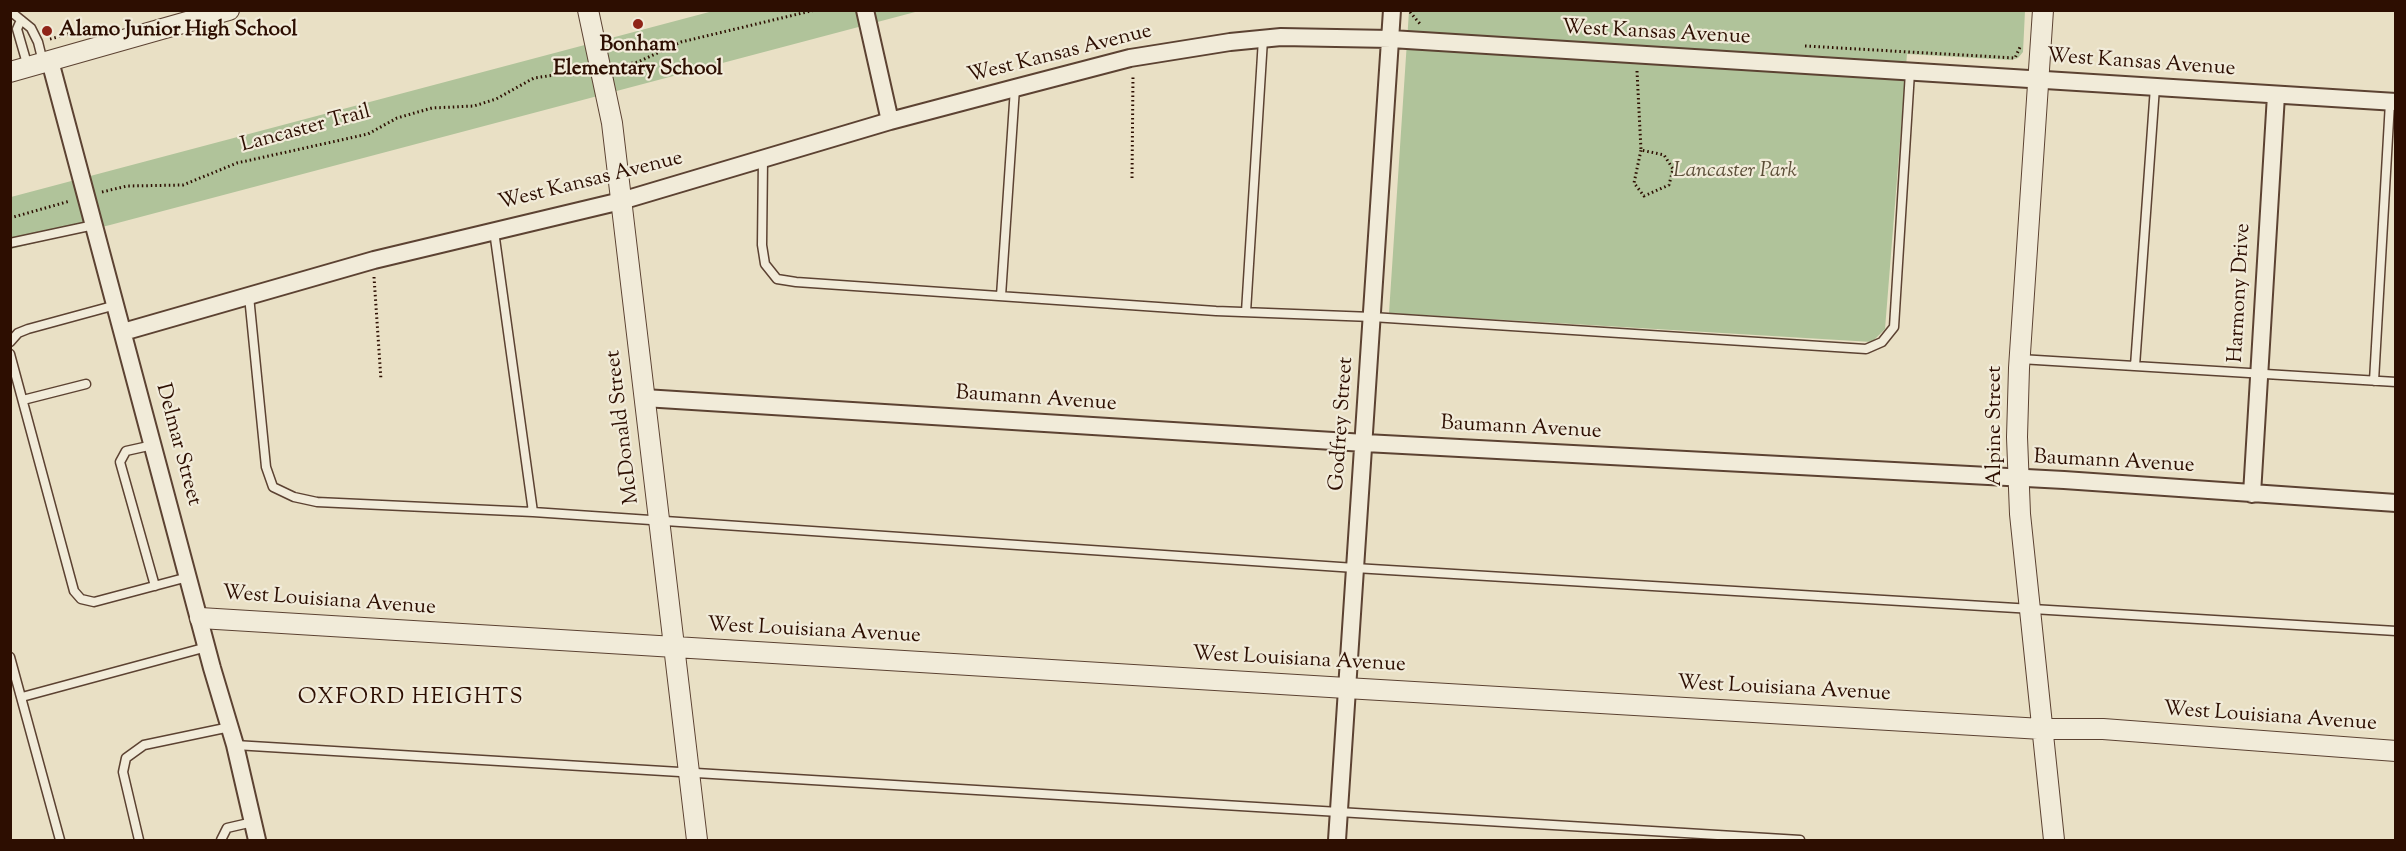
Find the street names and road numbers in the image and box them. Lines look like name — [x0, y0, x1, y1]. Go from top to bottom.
street label: West Kansas Avenue — [1561, 16, 1751, 52]
street label: West Kansas Avenue — [965, 20, 1155, 90]
street label: West Kansas Avenue — [2046, 45, 2236, 83]
street label: Lancaster Trail — [238, 101, 374, 159]
street label: West Kansas Avenue — [496, 147, 686, 217]
street label: Harmony Drive — [2225, 223, 2257, 363]
street label: McDonald Street — [602, 349, 646, 505]
street label: Godfrey Street — [1326, 356, 1360, 492]
street label: Alpine Street — [1983, 365, 2009, 487]
street label: Delmar Street — [149, 381, 205, 509]
street label: Baumann Avenue — [955, 382, 1117, 418]
street label: Baumann Avenue — [1440, 412, 1602, 446]
street label: Baumann Avenue — [2033, 446, 2195, 480]
street label: West Louisiana Avenue — [221, 582, 437, 622]
street label: West Louisiana Avenue — [707, 614, 921, 650]
street label: West Louisiana Avenue — [1192, 643, 1406, 679]
street label: West Louisiana Avenue — [1677, 672, 1891, 708]
street label: West Louisiana Avenue — [2162, 698, 2378, 738]

